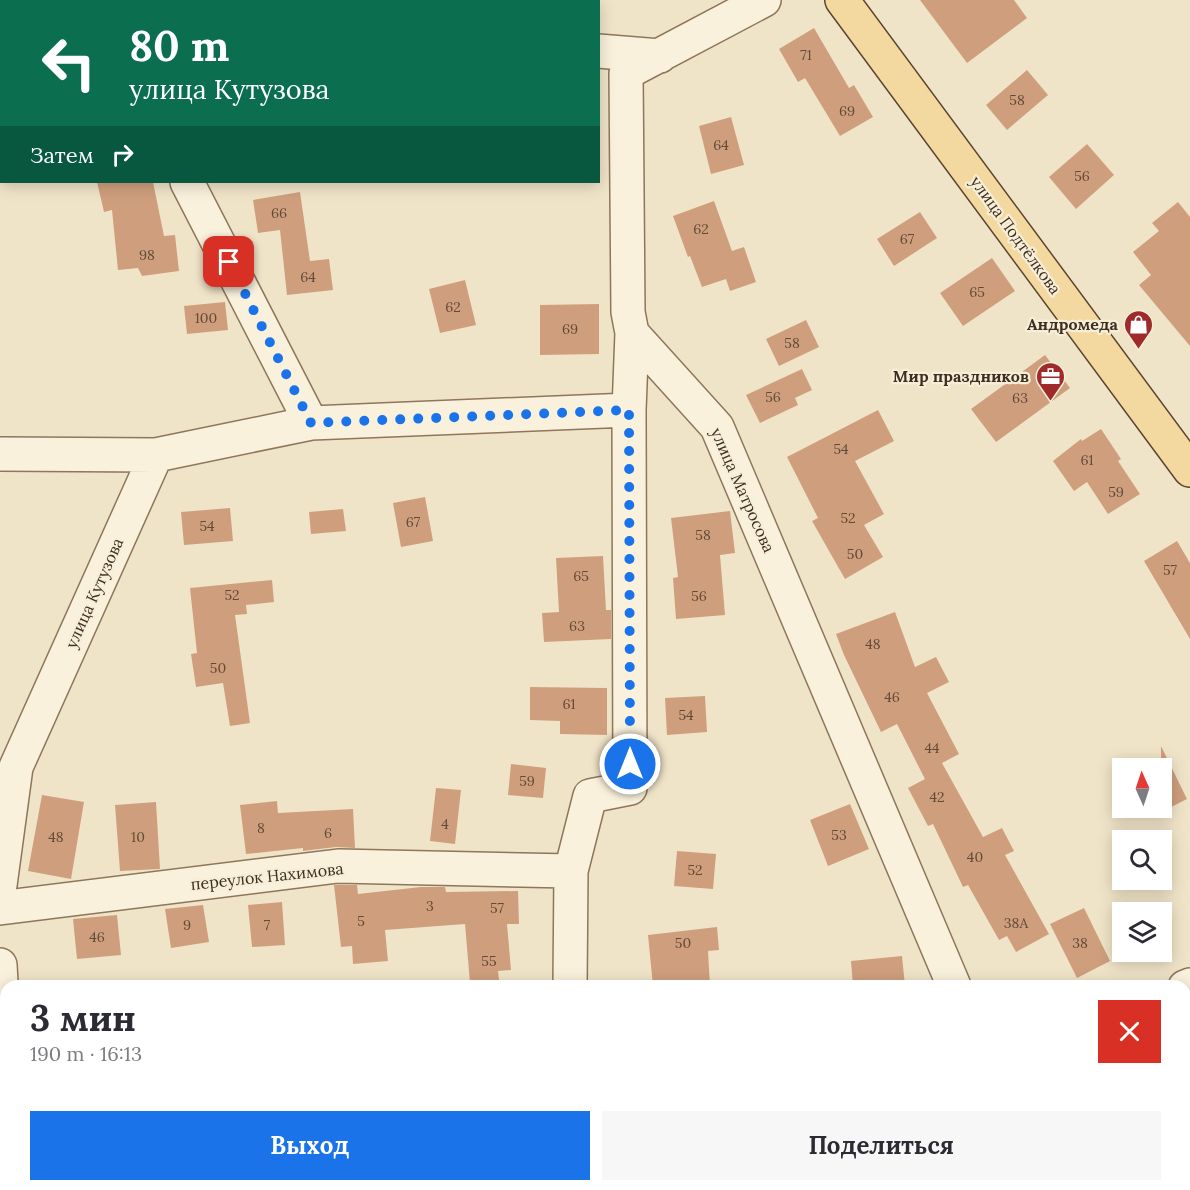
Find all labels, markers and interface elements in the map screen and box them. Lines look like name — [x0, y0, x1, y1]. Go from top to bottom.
text: 80 m — [129, 19, 229, 73]
icon: left — [30, 24, 108, 102]
house number: 71 — [800, 46, 812, 64]
text: улица Кутузова — [129, 72, 330, 106]
house number: 58 — [1009, 91, 1025, 109]
house number: 69 — [839, 102, 855, 120]
house number: 64 — [713, 136, 729, 154]
icon: right — [106, 138, 139, 171]
text: Затем — [30, 141, 94, 169]
house number: 56 — [1074, 167, 1090, 185]
street label: улица Подтёлкова — [966, 172, 1066, 298]
house number: 66 — [271, 204, 287, 222]
house number: 62 — [693, 220, 709, 238]
house number: 67 — [900, 230, 915, 248]
pin — [203, 236, 254, 287]
icon: arrive — [212, 245, 245, 278]
house number: 98 — [139, 246, 155, 264]
house number: 64 — [300, 268, 316, 286]
house number: 65 — [969, 283, 985, 301]
house number: 62 — [445, 298, 461, 316]
shop icon: Андромеда — [1123, 308, 1155, 350]
house number: 100 — [195, 309, 217, 327]
place label: Андромеда — [1027, 314, 1119, 334]
house number: 69 — [562, 320, 578, 338]
house number: 58 — [784, 334, 800, 352]
office icon: Мир праздников — [1034, 360, 1066, 402]
place label: Мир праздников — [893, 366, 1029, 386]
house number: 56 — [765, 388, 781, 406]
house number: 63 — [1012, 389, 1028, 407]
street label: улица Матросова — [707, 425, 779, 555]
house number: 54 — [833, 440, 849, 458]
house number: 61 — [1080, 451, 1094, 469]
house number: 59 — [1108, 483, 1124, 501]
house number: 52 — [840, 509, 856, 527]
house number: 67 — [406, 513, 421, 531]
house number: 54 — [199, 517, 215, 535]
house number: 58 — [695, 526, 711, 544]
street label: улица Кутузова — [61, 535, 127, 651]
house number: 50 — [847, 545, 863, 563]
house number: 57 — [1163, 561, 1178, 579]
house number: 65 — [573, 567, 589, 585]
house number: 52 — [224, 586, 240, 604]
house number: 56 — [691, 587, 707, 605]
house number: 63 — [569, 617, 585, 635]
house number: 48 — [865, 635, 881, 653]
house number: 50 — [210, 659, 226, 677]
house number: 46 — [884, 688, 900, 706]
house number: 61 — [562, 695, 576, 713]
house number: 54 — [678, 706, 694, 724]
position arrow — [598, 732, 662, 796]
house number: 44 — [924, 739, 940, 757]
north arrow — [1112, 758, 1172, 818]
map controls — [1112, 758, 1172, 962]
house number: 59 — [519, 772, 535, 790]
house number: 42 — [929, 788, 945, 806]
house number: 4 — [441, 815, 449, 833]
house number: 8 — [257, 819, 265, 837]
house number: 6 — [324, 824, 332, 842]
house number: 53 — [831, 826, 847, 844]
house number: 48 — [48, 828, 64, 846]
house number: 10 — [131, 828, 145, 846]
button: search — [1112, 830, 1172, 890]
house number: 40 — [967, 848, 983, 866]
street label: переулок Нахимова — [190, 858, 344, 894]
house number: 52 — [687, 861, 703, 879]
house number: 3 — [426, 897, 434, 915]
house number: 57 — [490, 899, 505, 917]
button: layers — [1112, 902, 1172, 962]
house number: 5 — [357, 912, 365, 930]
house number: 38А — [1004, 914, 1028, 932]
house number: 9 — [183, 916, 191, 934]
house number: 7 — [264, 916, 271, 934]
house number: 46 — [89, 928, 105, 946]
house number: 50 — [675, 934, 691, 952]
house number: 38 — [1072, 934, 1088, 952]
house number: 55 — [481, 952, 497, 970]
text: 3 мин — [30, 995, 136, 1041]
button: close — [1098, 1000, 1161, 1063]
text: 190 m · 16:13 — [30, 1041, 142, 1066]
button: Выход — [30, 1111, 590, 1180]
button: Поделиться — [602, 1111, 1161, 1180]

